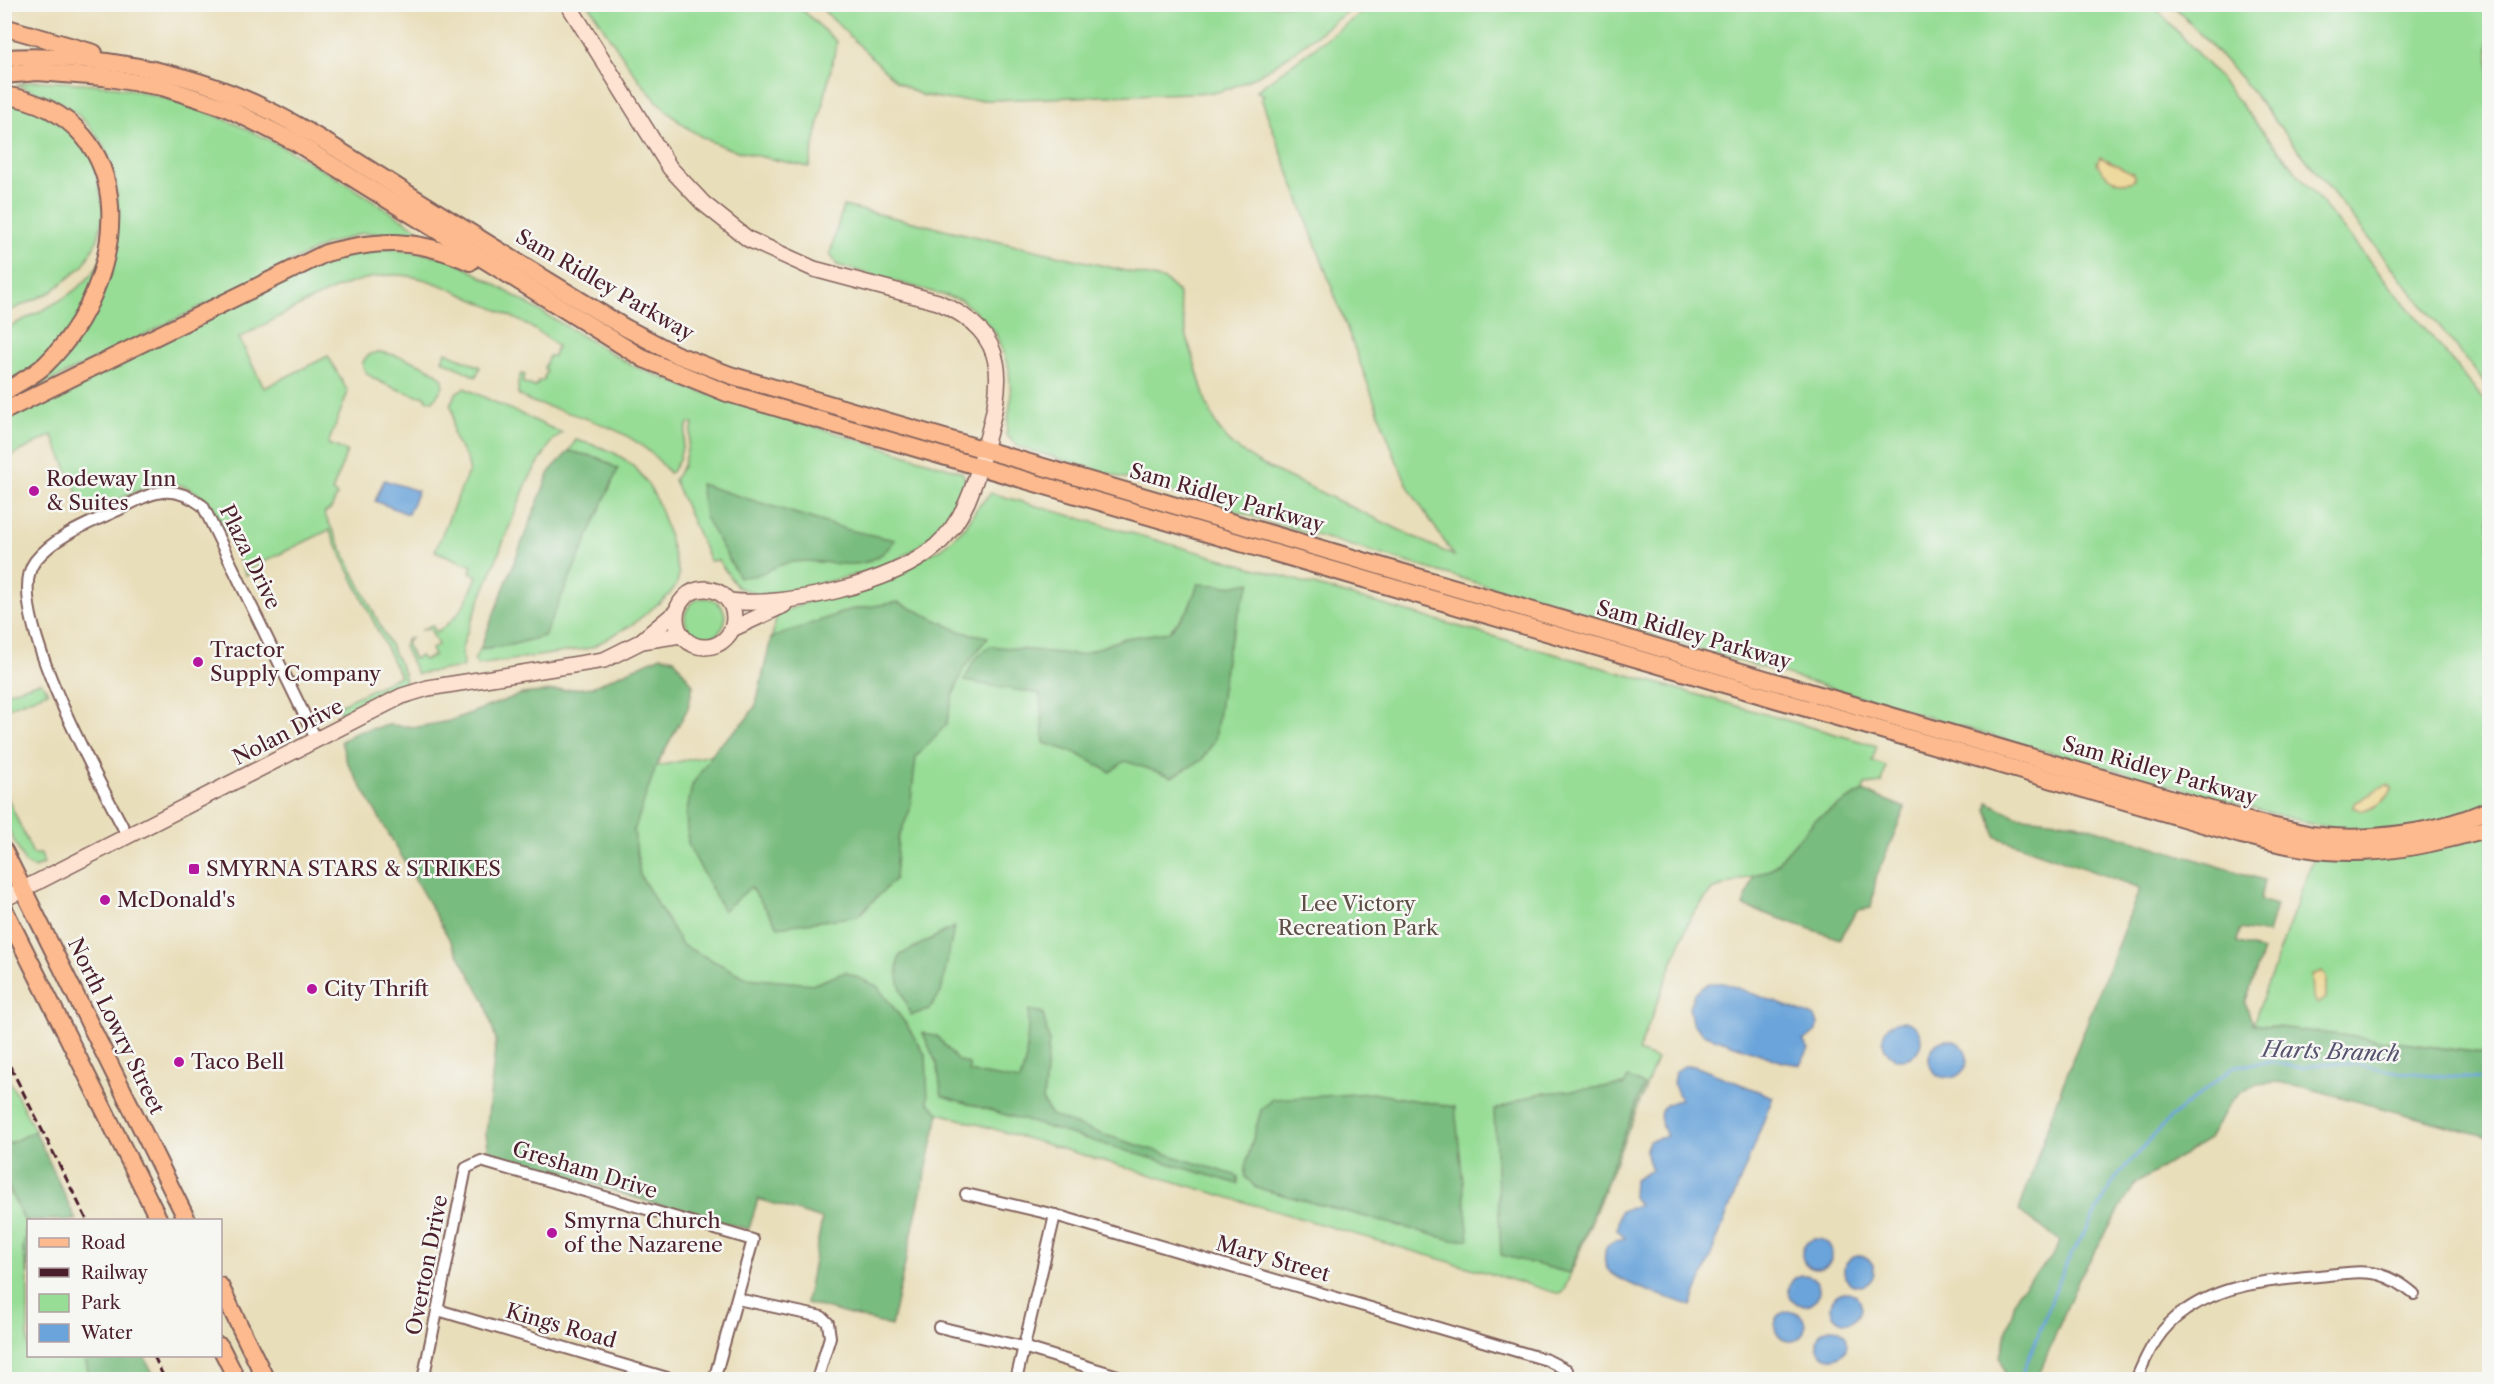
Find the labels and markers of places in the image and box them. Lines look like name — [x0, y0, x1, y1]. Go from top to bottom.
place label: Rodeway Inn & Suites — [46, 466, 176, 515]
marker: Rodeway Inn & Suites — [27, 484, 41, 498]
place label: Tractor Supply Company — [210, 637, 381, 686]
marker: Tractor Supply Company — [191, 655, 205, 669]
place label: SMYRNA STARS & STRIKES — [206, 856, 501, 881]
marker: SMYRNA STARS & STRIKES — [187, 862, 201, 876]
place label: McDonald's — [117, 887, 235, 912]
marker: McDonald's — [98, 893, 112, 907]
place label: City Thrift — [324, 976, 429, 1001]
marker: City Thrift — [305, 982, 319, 996]
place label: Taco Bell — [191, 1049, 284, 1074]
marker: Taco Bell — [172, 1055, 186, 1069]
place label: Smyrna Church of the Nazarene — [564, 1208, 723, 1257]
marker: Smyrna Church of the Nazarene — [545, 1226, 559, 1240]

